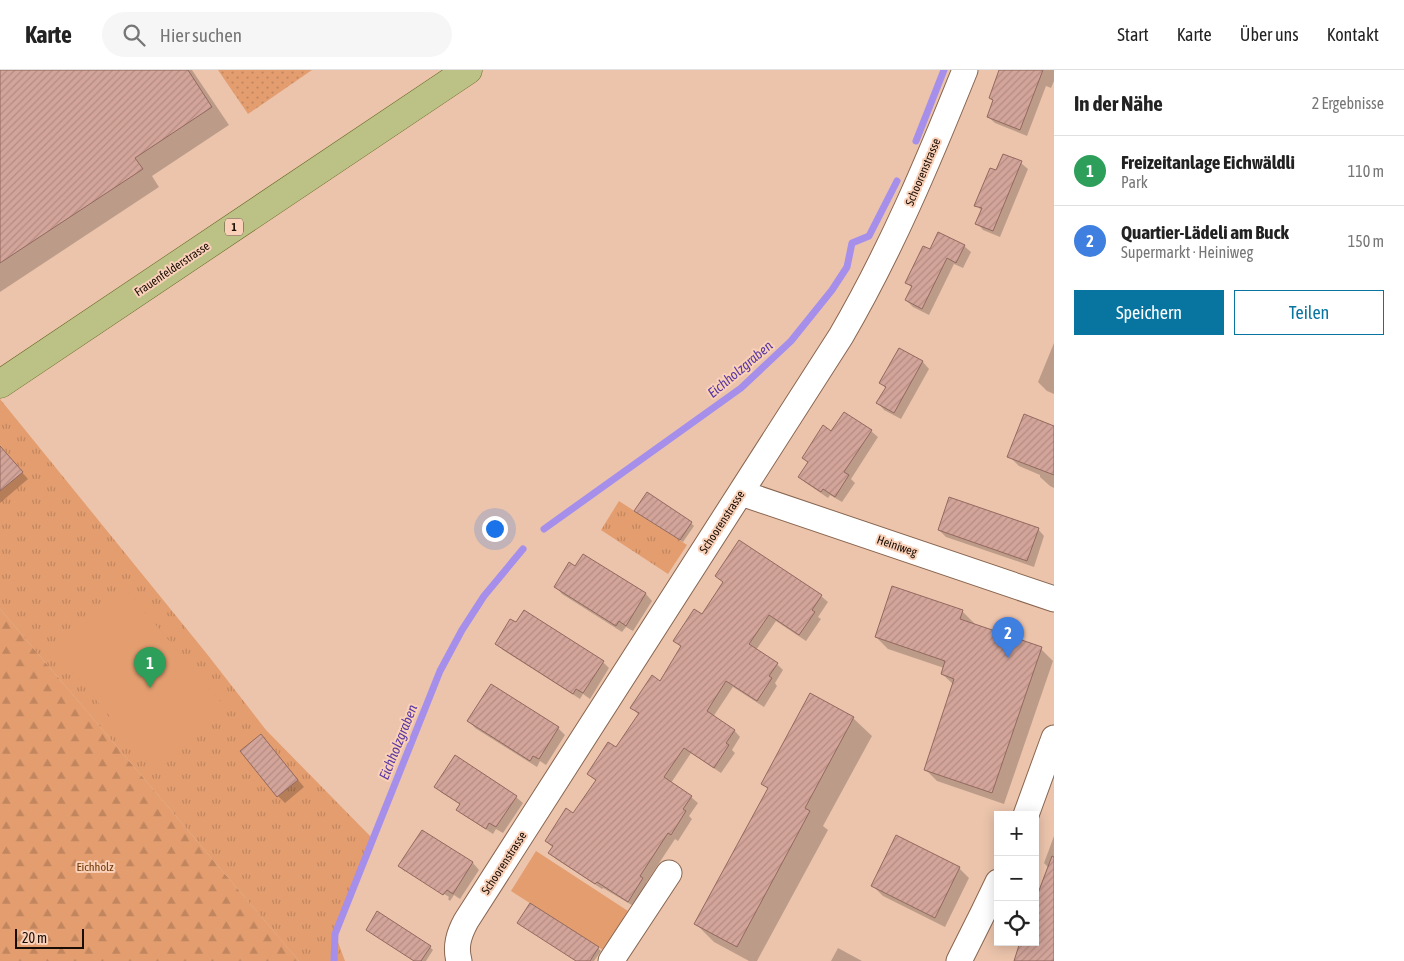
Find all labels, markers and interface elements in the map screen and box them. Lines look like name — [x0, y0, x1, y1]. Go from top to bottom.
search box — [102, 12, 452, 57]
text: Karte — [25, 21, 72, 48]
icon: search — [120, 21, 148, 49]
text: Hier suchen — [160, 24, 242, 46]
text: Start — [1117, 24, 1149, 45]
text: Karte — [1177, 24, 1212, 45]
text: Über uns — [1240, 24, 1299, 45]
text: Kontakt — [1327, 24, 1379, 45]
text: In der Nähe — [1074, 91, 1163, 115]
text: 2 Ergebnisse — [1312, 94, 1384, 112]
street label: Schoorenstrasse — [903, 136, 943, 208]
text: Freizeitanlage Eichwäldli — [1121, 151, 1295, 173]
text: 1 — [1086, 162, 1094, 180]
text: 110 m — [1348, 162, 1384, 180]
text: Park — [1121, 173, 1148, 191]
road number: 1 — [225, 218, 243, 236]
text: Quartier-Lädeli am Buck — [1121, 221, 1289, 243]
text: 2 — [1086, 232, 1094, 250]
text: 150 m — [1348, 232, 1384, 250]
street label: Frauenfelderstrasse — [132, 239, 212, 299]
text: Supermarkt · Heiniweg — [1121, 243, 1253, 261]
button: Speichern — [1074, 290, 1224, 335]
button: Teilen — [1234, 290, 1384, 335]
water label: Eichholzgraben — [704, 337, 776, 401]
street label: Schoorenstrasse — [697, 488, 747, 556]
your location — [482, 516, 508, 542]
street label: Heiniweg — [875, 533, 920, 560]
pin: 2 — [992, 617, 1024, 658]
pin: 1 — [134, 647, 166, 688]
water label: Eichholzgraben — [376, 702, 420, 782]
map controls — [994, 811, 1039, 946]
button: + — [994, 811, 1039, 856]
street label: Schoorenstrasse — [479, 829, 529, 897]
button: − — [994, 856, 1039, 901]
park label: Eichholz — [76, 860, 114, 874]
button: locate — [994, 901, 1039, 946]
scale bar — [15, 926, 84, 949]
text: 20 m — [22, 930, 47, 946]

